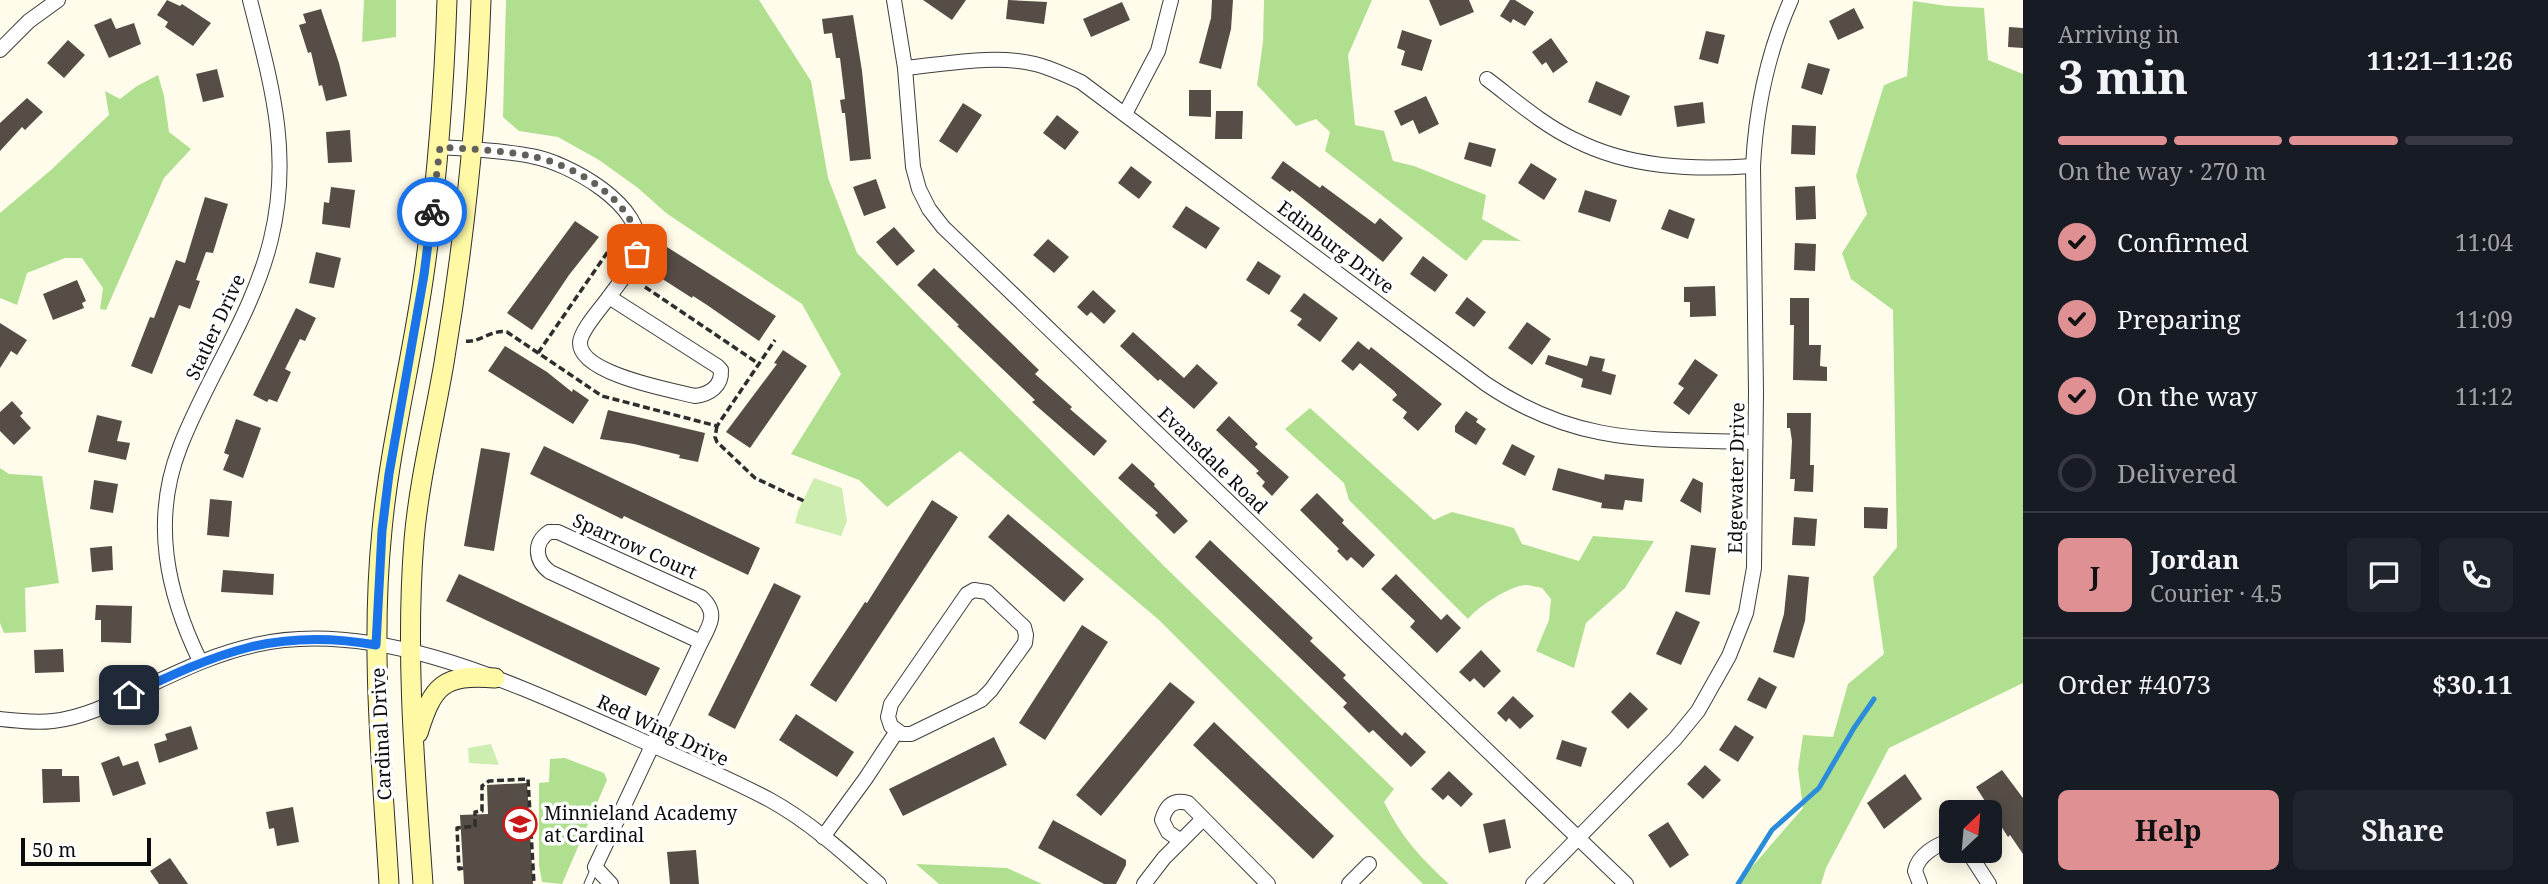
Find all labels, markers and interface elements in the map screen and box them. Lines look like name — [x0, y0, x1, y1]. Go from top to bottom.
text: Arriving in — [2058, 18, 2179, 50]
text: 11:21–11:26 — [2367, 42, 2513, 78]
text: 3 min — [2058, 45, 2188, 107]
text: On the way · 270 m — [2058, 155, 2266, 187]
courier — [397, 177, 467, 247]
icon: bike — [413, 193, 451, 231]
street label: Edinburg Drive — [1272, 195, 1400, 299]
icon: check — [2058, 223, 2096, 261]
pin — [607, 224, 667, 284]
text: Confirmed — [2117, 224, 2249, 260]
text: 11:04 — [2455, 226, 2513, 258]
icon: bag — [618, 235, 656, 273]
street label: Statler Drive — [179, 270, 251, 384]
icon: check — [2058, 300, 2096, 338]
text: Preparing — [2117, 301, 2241, 337]
text: 11:09 — [2455, 303, 2513, 335]
icon: check — [2058, 377, 2096, 415]
text: On the way — [2117, 378, 2257, 414]
text: 11:12 — [2455, 380, 2513, 412]
street label: Evansdale Road — [1152, 401, 1274, 519]
street label: Edgewater Drive — [1722, 402, 1750, 554]
text: Delivered — [2117, 455, 2237, 491]
street label: Sparrow Court — [569, 507, 701, 585]
button: chat — [2347, 538, 2421, 612]
button: phone — [2439, 538, 2513, 612]
text: Jordan — [2150, 541, 2240, 577]
text: J — [2090, 557, 2100, 593]
text: Courier · 4.5 — [2150, 577, 2283, 609]
pin — [99, 665, 159, 725]
text: Order #4073 — [2058, 666, 2211, 702]
text: $30.11 — [2432, 666, 2513, 702]
street label: Cardinal Drive — [365, 667, 397, 801]
icon: home — [110, 676, 148, 714]
street label: Red Wing Drive — [593, 688, 733, 772]
button: Help — [2058, 790, 2279, 870]
button: Share — [2293, 790, 2513, 870]
place label: Minnieland Academy at Cardinal — [544, 800, 738, 848]
north arrow — [1939, 800, 2002, 863]
map controls — [1939, 800, 2002, 863]
school or university icon: Minnieland Academy at Cardinal — [501, 805, 539, 843]
scale bar — [21, 835, 150, 867]
text: 50 m — [32, 837, 76, 863]

